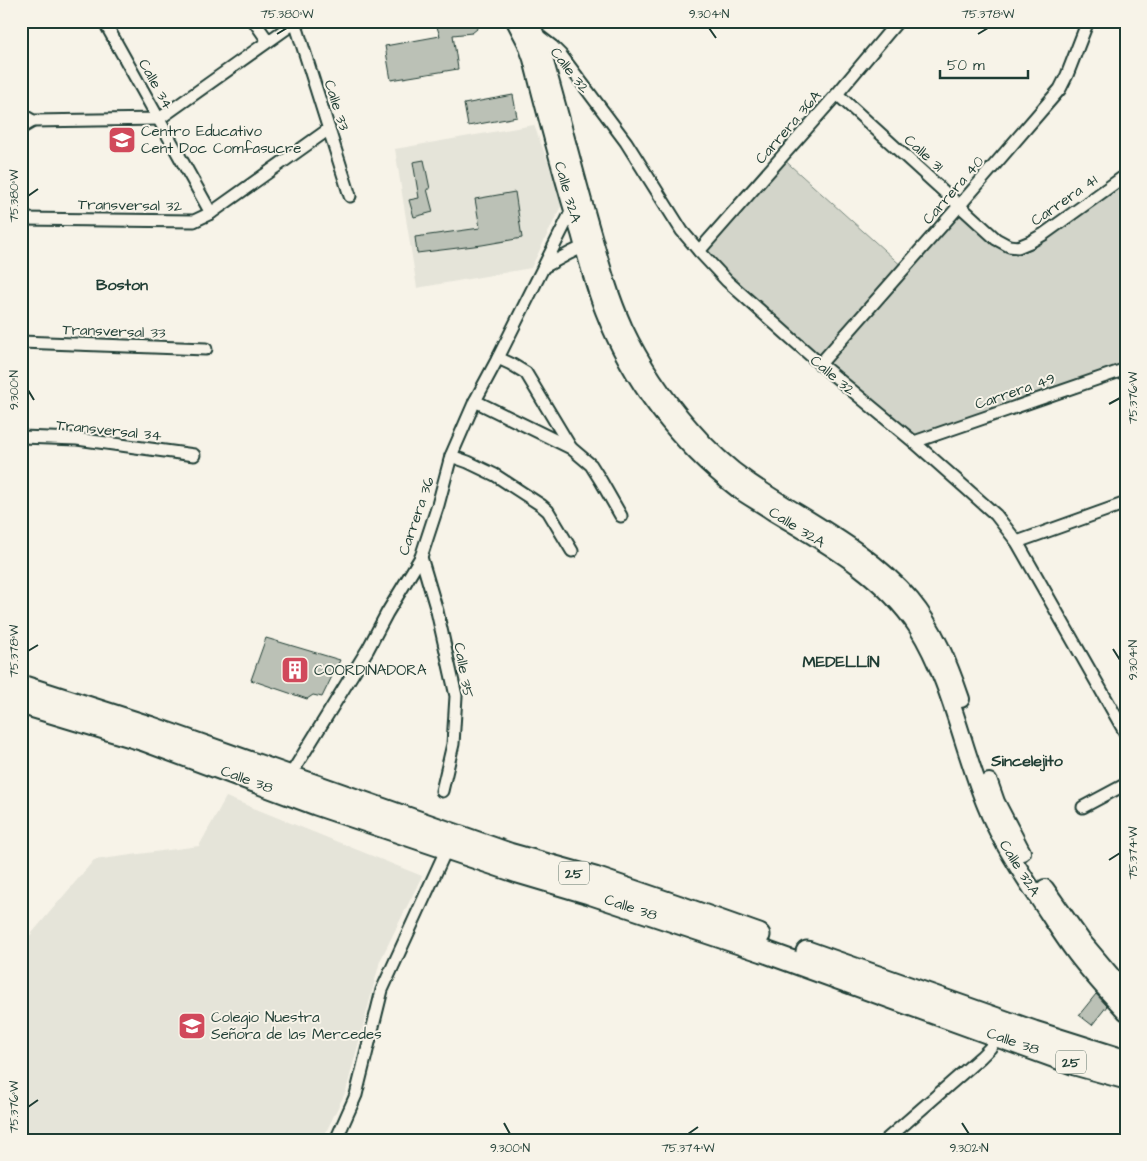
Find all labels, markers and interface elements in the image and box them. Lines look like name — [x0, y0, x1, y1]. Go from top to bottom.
text: 75.380°W — [261, 6, 314, 23]
text: 9.304°N — [689, 6, 730, 23]
text: 75.378°W — [962, 6, 1015, 23]
street label: Calle 32 — [545, 43, 595, 98]
scale bar — [940, 48, 1027, 80]
street label: Calle 34 — [133, 55, 178, 113]
text: 50 m — [947, 55, 985, 76]
street label: Calle 33 — [318, 77, 355, 134]
street label: Carrera 36A — [750, 86, 827, 169]
place label: Centro Educativo Cent Doc Comfasucre — [141, 121, 301, 159]
school or university icon: Centro Educativo Cent Doc Comfasucre — [107, 125, 137, 155]
street label: Calle 31 — [899, 130, 948, 177]
street label: Carrera 40 — [918, 151, 989, 229]
street label: Calle 32A — [549, 159, 586, 226]
text: 75.380°W — [6, 169, 23, 222]
street label: Carrera 41 — [1027, 170, 1102, 231]
street label: Transversal 32 — [78, 194, 183, 217]
district label: Boston — [96, 274, 148, 296]
street label: Transversal 33 — [62, 319, 166, 344]
street label: Calle 32 — [806, 350, 860, 401]
street label: Carrera 49 — [972, 368, 1058, 415]
text: 9.300°N — [6, 370, 23, 410]
text: 75.376°W — [1125, 371, 1142, 424]
street label: Transversal 34 — [55, 415, 163, 446]
street label: Carrera 36 — [393, 473, 440, 558]
street label: Calle 32A — [764, 502, 829, 553]
text: 75.378°W — [6, 624, 23, 677]
text: 9.304°N — [1125, 639, 1142, 680]
street label: Calle 35 — [448, 641, 479, 700]
district label: MEDELLÍN — [802, 651, 880, 673]
building icon: COORDINADORA — [280, 655, 310, 685]
place label: COORDINADORA — [314, 660, 427, 681]
district label: Sincelejito — [990, 750, 1064, 772]
street label: Calle 38 — [218, 760, 276, 799]
text: 75.374°W — [1125, 826, 1142, 880]
street label: Calle 32A — [994, 836, 1045, 901]
road number: 25 — [559, 861, 589, 884]
street label: Calle 38 — [602, 889, 660, 926]
place label: Colegio Nuestra Señora de las Mercedes — [211, 1007, 382, 1045]
school or university icon: Colegio Nuestra Señora de las Mercedes — [177, 1011, 207, 1041]
street label: Calle 38 — [984, 1023, 1042, 1060]
road number: 25 — [1056, 1050, 1086, 1074]
text: 75.376°W — [6, 1080, 23, 1133]
text: 9.300°N — [490, 1140, 530, 1157]
text: 75.374°W — [661, 1140, 715, 1157]
text: 9.302°N — [949, 1140, 989, 1157]

